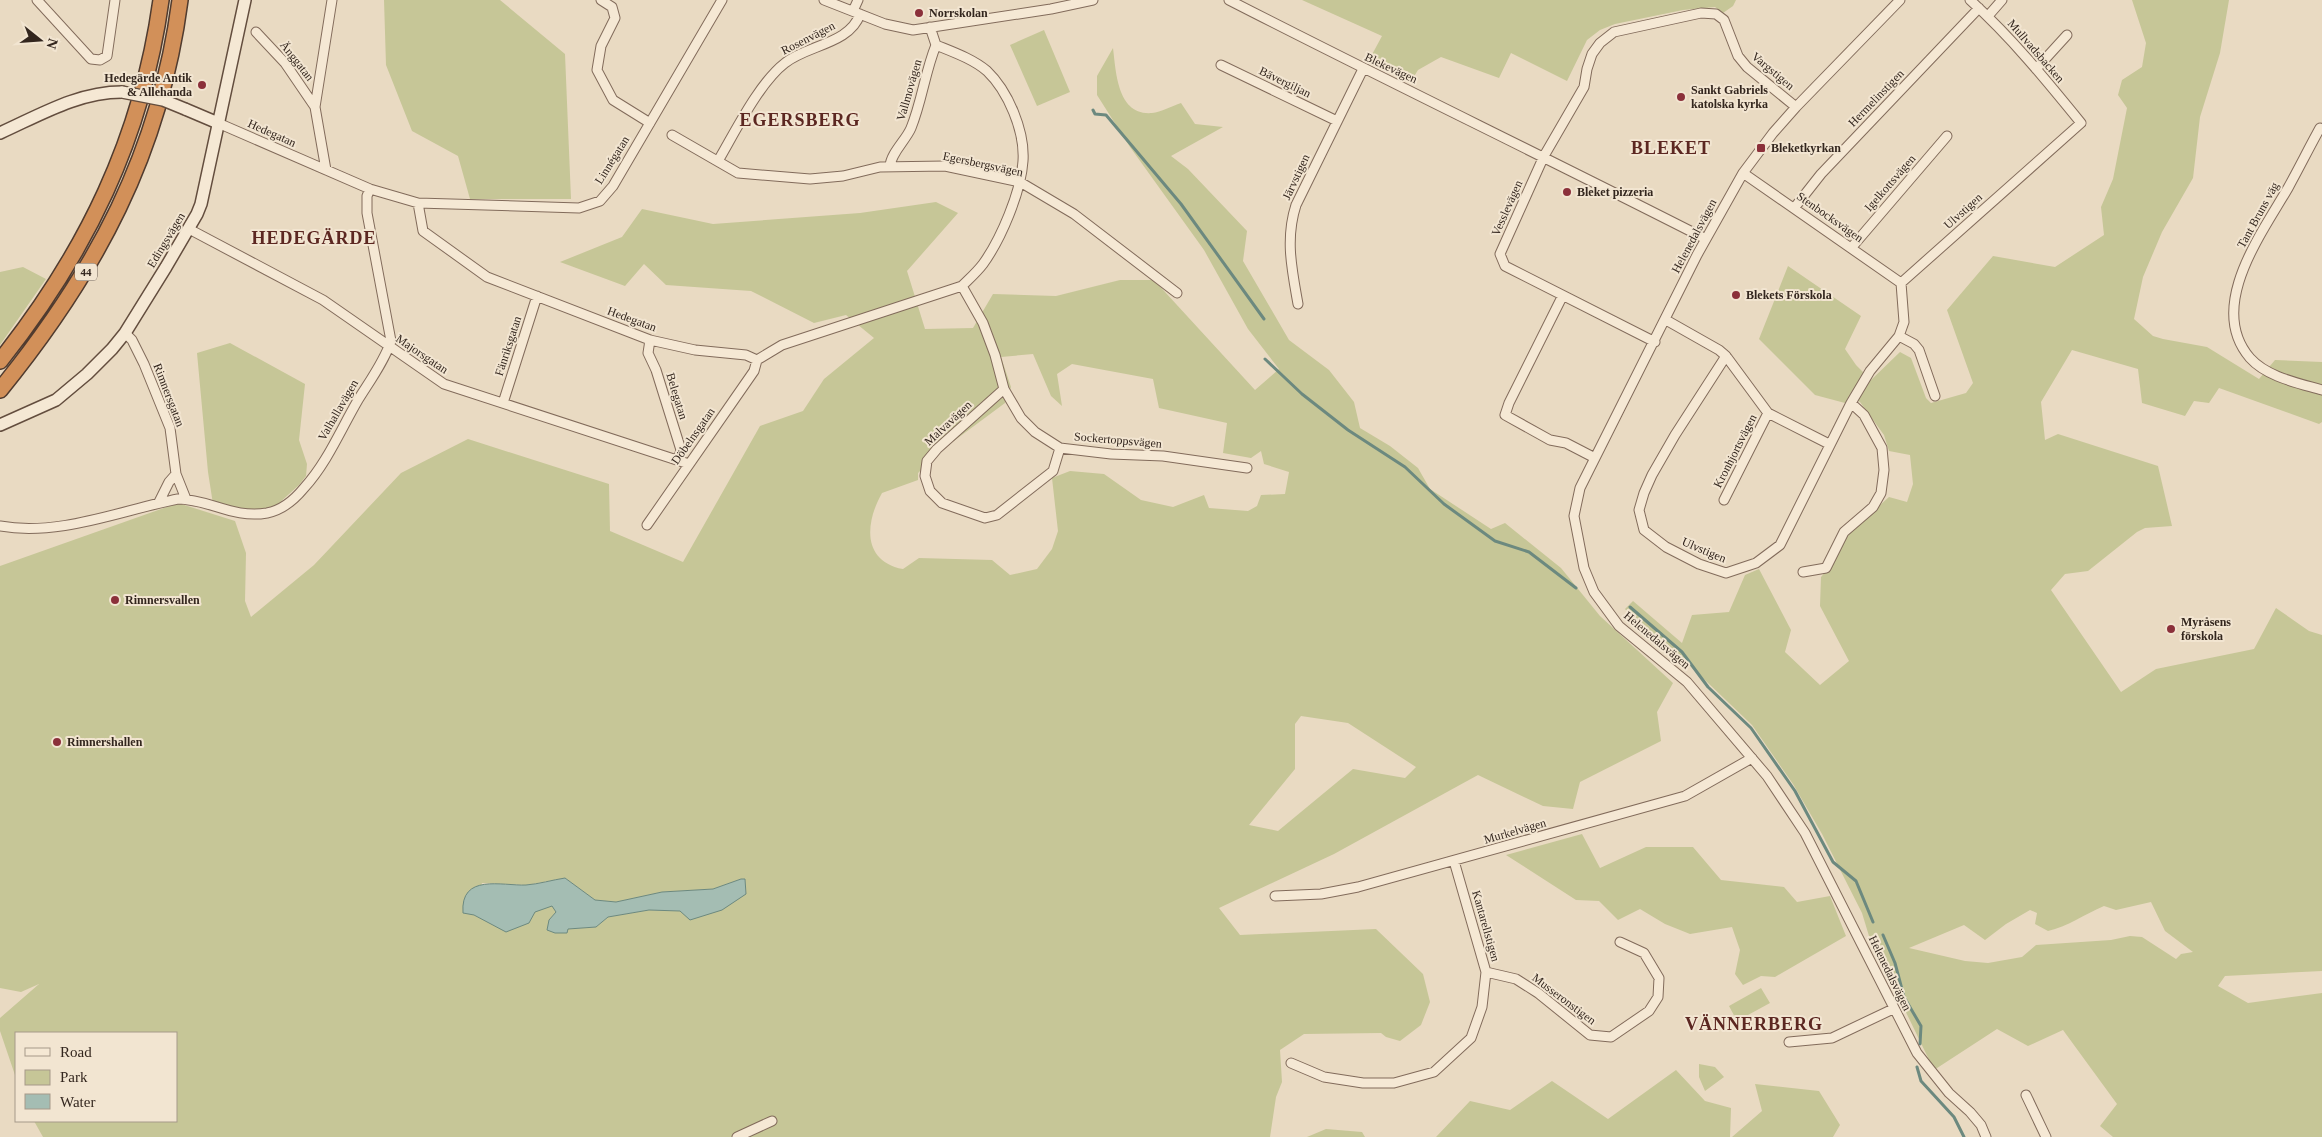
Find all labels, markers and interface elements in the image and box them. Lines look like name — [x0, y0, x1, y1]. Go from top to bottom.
place label: Norrskolan — [929, 6, 988, 20]
marker: Norrskolan — [913, 7, 925, 19]
north arrow — [15, 15, 65, 65]
street label: Mullvadsbacken — [2005, 16, 2067, 86]
street label: Rosenvägen — [779, 18, 837, 58]
text: N — [43, 37, 61, 51]
street label: Änggatan — [277, 38, 317, 84]
street label: Vargstigen — [1749, 49, 1797, 93]
street label: Blekevägen — [1362, 50, 1420, 86]
street label: Vallmovägen — [894, 58, 924, 122]
street label: Bävergiljan — [1257, 63, 1313, 101]
street label: Hermelinstigen — [1845, 67, 1907, 129]
place label: Hedegärde Antik & Allehanda — [104, 71, 192, 99]
marker: Hedegärde Antik & Allehanda — [196, 79, 208, 91]
place label: Sankt Gabriels katolska kyrka — [1691, 83, 1768, 111]
marker: Sankt Gabriels katolska kyrka — [1675, 91, 1687, 103]
district label: EGERSBERG — [739, 110, 861, 130]
street label: Hedegatan — [246, 116, 298, 150]
street label: Linnégatan — [592, 133, 632, 187]
district label: BLEKET — [1631, 138, 1711, 158]
place label: Bleketkyrkan — [1771, 141, 1841, 155]
marker: Bleketkyrkan — [1755, 142, 1767, 154]
street label: Egersbergsvägen — [942, 149, 1024, 179]
street label: Järvstigen — [1279, 152, 1313, 202]
street label: Igelkottsvägen — [1862, 152, 1918, 214]
street label: Vesslevägen — [1489, 178, 1525, 238]
street label: Tant Bruns väg — [2234, 180, 2282, 250]
place label: Bleket pizzeria — [1577, 185, 1653, 199]
marker: Bleket pizzeria — [1561, 186, 1573, 198]
street label: Stenbocksvägen — [1794, 189, 1866, 245]
street label: Ulvstigen — [1941, 190, 1985, 232]
street label: Helenedalsvägen — [1669, 197, 1719, 275]
street label: Edingsvägen — [144, 210, 188, 270]
district label: HEDEGÄRDE — [251, 228, 377, 248]
road number: 44 — [75, 264, 97, 280]
place label: Blekets Förskola — [1746, 288, 1832, 302]
marker: Blekets Förskola — [1730, 289, 1742, 301]
street label: Hedegatan — [605, 304, 659, 334]
street label: Fänriksgatan — [492, 314, 524, 378]
street label: Majorsgatan — [393, 331, 451, 377]
street label: Rimnersgatan — [151, 361, 187, 429]
street label: Belegatan — [663, 371, 691, 421]
street label: Valhallavägen — [315, 377, 361, 443]
street label: Malvavägen — [922, 398, 974, 448]
street label: Döbelnsgatan — [668, 405, 718, 467]
street label: Kronhjortsvägen — [1710, 412, 1760, 490]
street label: Sockertoppsvägen — [1074, 429, 1162, 451]
street label: Ulvstigen — [1680, 534, 1728, 566]
place label: Rimnersvallen — [125, 593, 200, 607]
marker: Rimnersvallen — [109, 594, 121, 606]
street label: Helenedalsvägen — [1621, 608, 1693, 672]
place label: Myråsens förskola — [2181, 615, 2231, 643]
marker: Myråsens förskola — [2165, 623, 2177, 635]
place label: Rimnershallen — [67, 735, 143, 749]
marker: Rimnershallen — [51, 736, 63, 748]
street label: Murkelvägen — [1482, 815, 1548, 847]
street label: Kantarellstigen — [1469, 889, 1503, 963]
street label: Helenedalsvägen — [1866, 933, 1914, 1013]
street label: Musseronstigen — [1529, 971, 1599, 1027]
district label: VÄNNERBERG — [1685, 1014, 1823, 1034]
legend — [15, 1032, 178, 1122]
text: Road — [60, 1044, 92, 1060]
text: Park — [60, 1069, 88, 1085]
text: Water — [60, 1094, 95, 1110]

